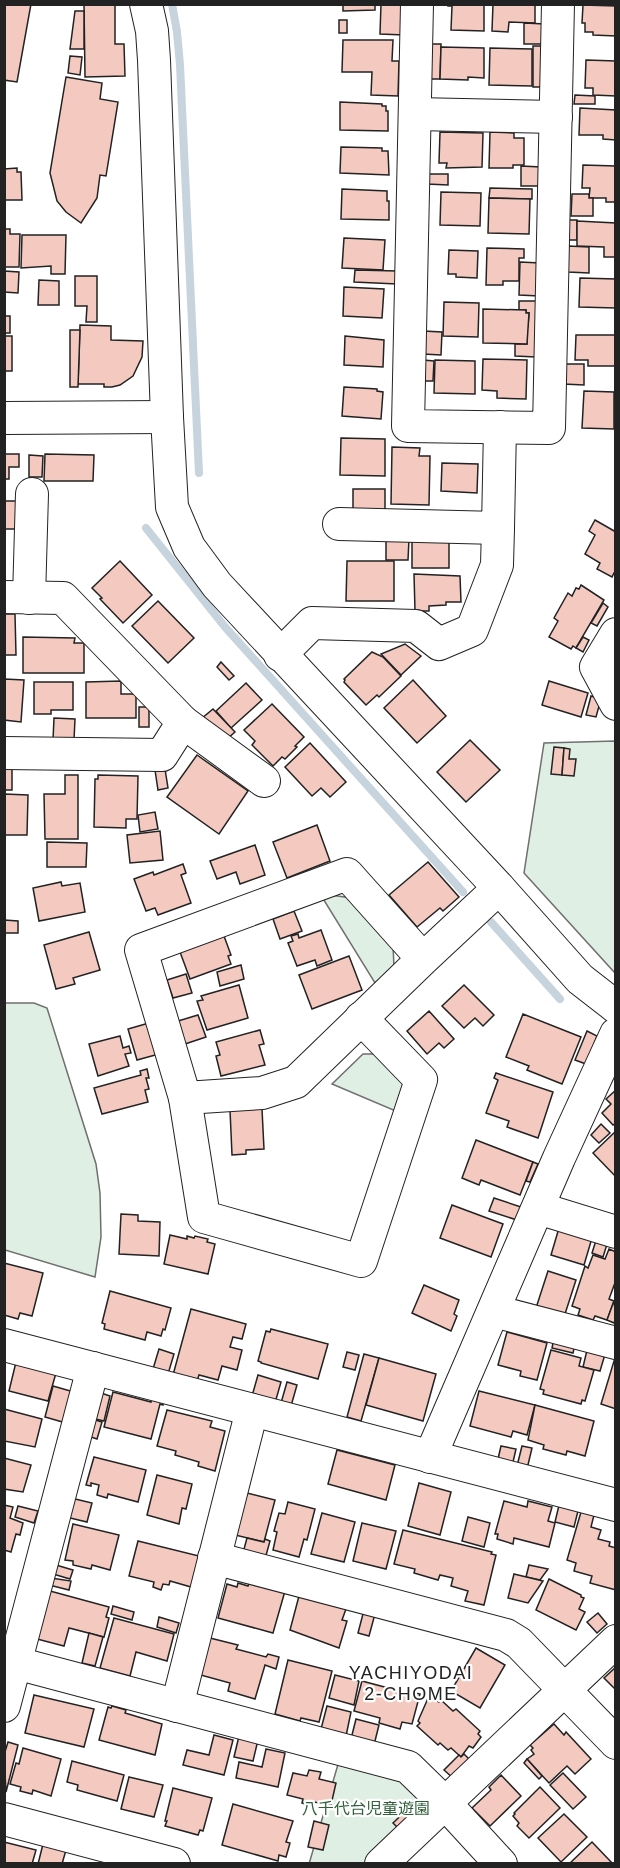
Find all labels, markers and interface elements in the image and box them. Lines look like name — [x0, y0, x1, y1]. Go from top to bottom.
district label: YACHIYODAI 2-CHOME — [349, 1663, 473, 1704]
park label: 八千代台児童遊園 — [302, 1800, 430, 1817]

